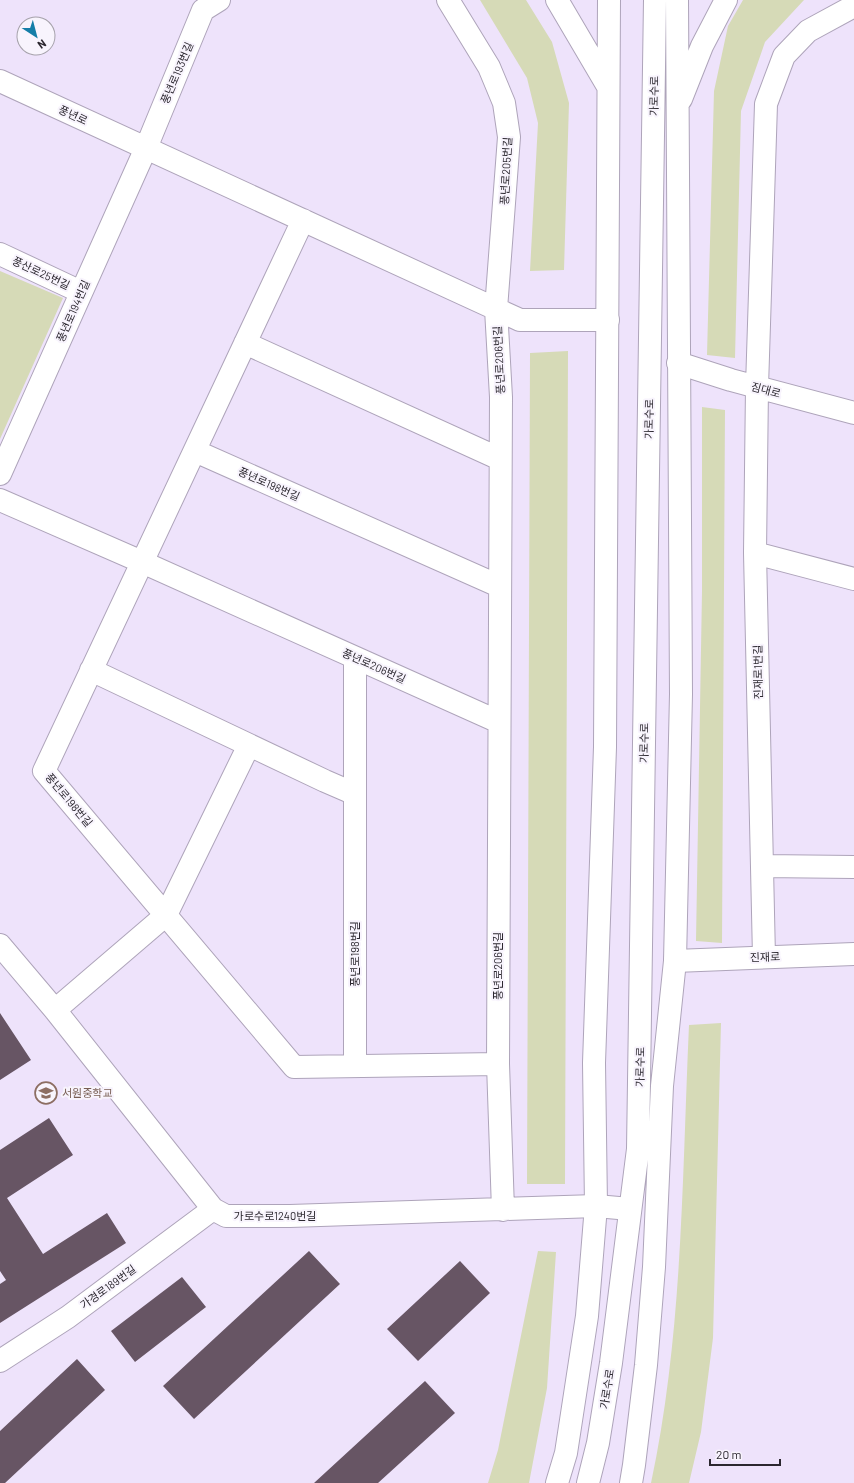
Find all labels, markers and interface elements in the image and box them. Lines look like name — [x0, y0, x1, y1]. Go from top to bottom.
north arrow — [16, 16, 56, 56]
text: N — [35, 37, 49, 52]
street label: 풍년로193번길 — [158, 40, 195, 106]
street label: 가로수로 — [647, 76, 660, 116]
street label: 풍년로 — [57, 102, 90, 127]
street label: 풍년로205번길 — [497, 136, 514, 205]
street label: 풍산로25번길 — [10, 254, 72, 292]
street label: 풍년로194번길 — [53, 278, 92, 344]
street label: 풍년로206번길 — [490, 326, 507, 395]
street label: 짐대로 — [750, 379, 782, 400]
street label: 가로수로 — [642, 399, 655, 439]
street label: 풍년로198번길 — [236, 464, 302, 503]
street label: 진재로1번길 — [751, 645, 764, 699]
street label: 풍년로206번길 — [340, 646, 408, 685]
street label: 가로수로 — [637, 723, 650, 763]
street label: 풍년로198번길 — [43, 770, 96, 829]
street label: 풍년로198번길 — [348, 921, 361, 987]
street label: 풍년로206번길 — [491, 932, 504, 1000]
street label: 진재로 — [750, 949, 780, 964]
street label: 가로수로 — [633, 1047, 646, 1087]
school or university icon: 서원중학교 — [33, 1080, 59, 1106]
place label: 서원중학교 — [62, 1086, 113, 1099]
street label: 가로수로1240번길 — [234, 1209, 316, 1222]
street label: 가경로189번길 — [77, 1262, 138, 1311]
street label: 가로수로 — [597, 1368, 616, 1410]
scale bar — [710, 1441, 780, 1467]
text: 20 m — [716, 1447, 742, 1461]

